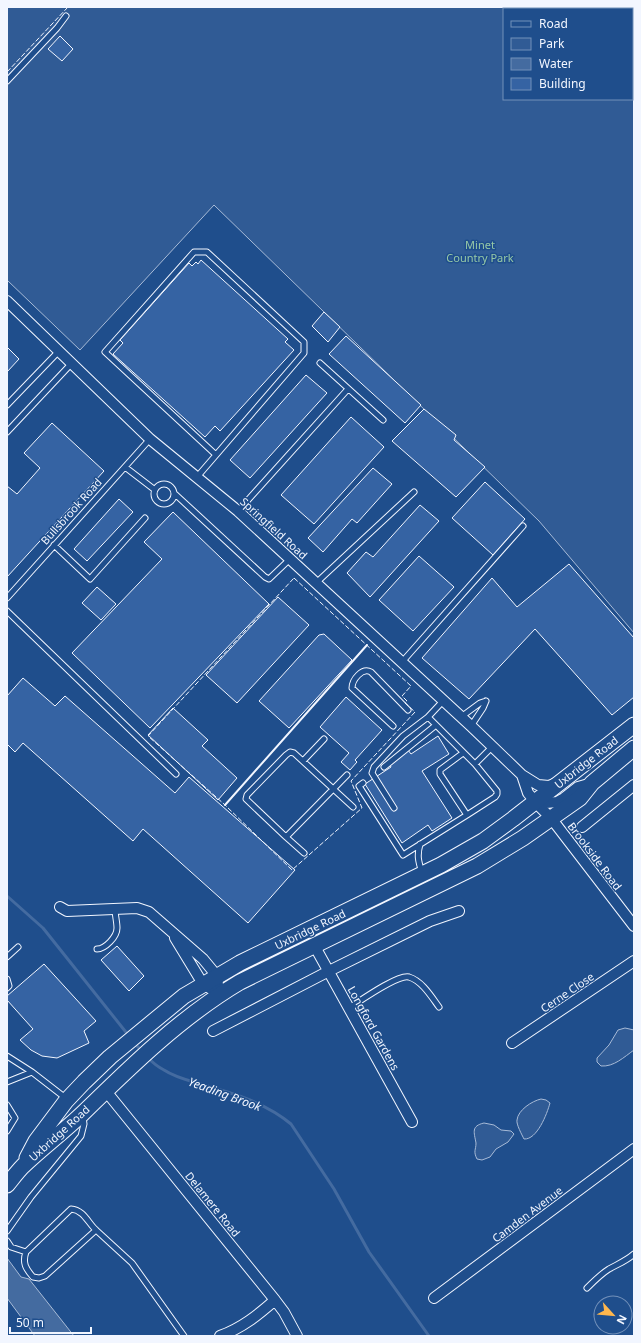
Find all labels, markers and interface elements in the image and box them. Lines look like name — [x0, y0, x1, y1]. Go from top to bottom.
legend — [503, 8, 633, 100]
text: Road — [539, 15, 568, 32]
text: Park — [539, 35, 565, 52]
text: Water — [539, 55, 573, 72]
text: Building — [539, 75, 586, 92]
park label: Minet Country Park — [446, 237, 514, 265]
street label: Bullsbrook Road — [37, 475, 105, 547]
street label: Springfield Road — [237, 494, 311, 562]
street label: Uxbridge Road — [551, 732, 621, 792]
street label: Brookside Road — [565, 819, 625, 893]
street label: Uxbridge Road — [272, 905, 348, 953]
street label: Cerne Close — [537, 969, 597, 1015]
street label: Longford Gardens — [345, 983, 403, 1073]
water label: Yeading Brook — [186, 1073, 265, 1115]
street label: Uxbridge Road — [25, 1102, 93, 1164]
street label: Delamere Road — [182, 1168, 244, 1240]
street label: Camden Avenue — [489, 1183, 565, 1245]
north arrow — [593, 1295, 633, 1335]
scale bar — [10, 1309, 91, 1335]
text: N — [614, 1312, 631, 1327]
text: 50 m — [16, 1314, 44, 1331]

